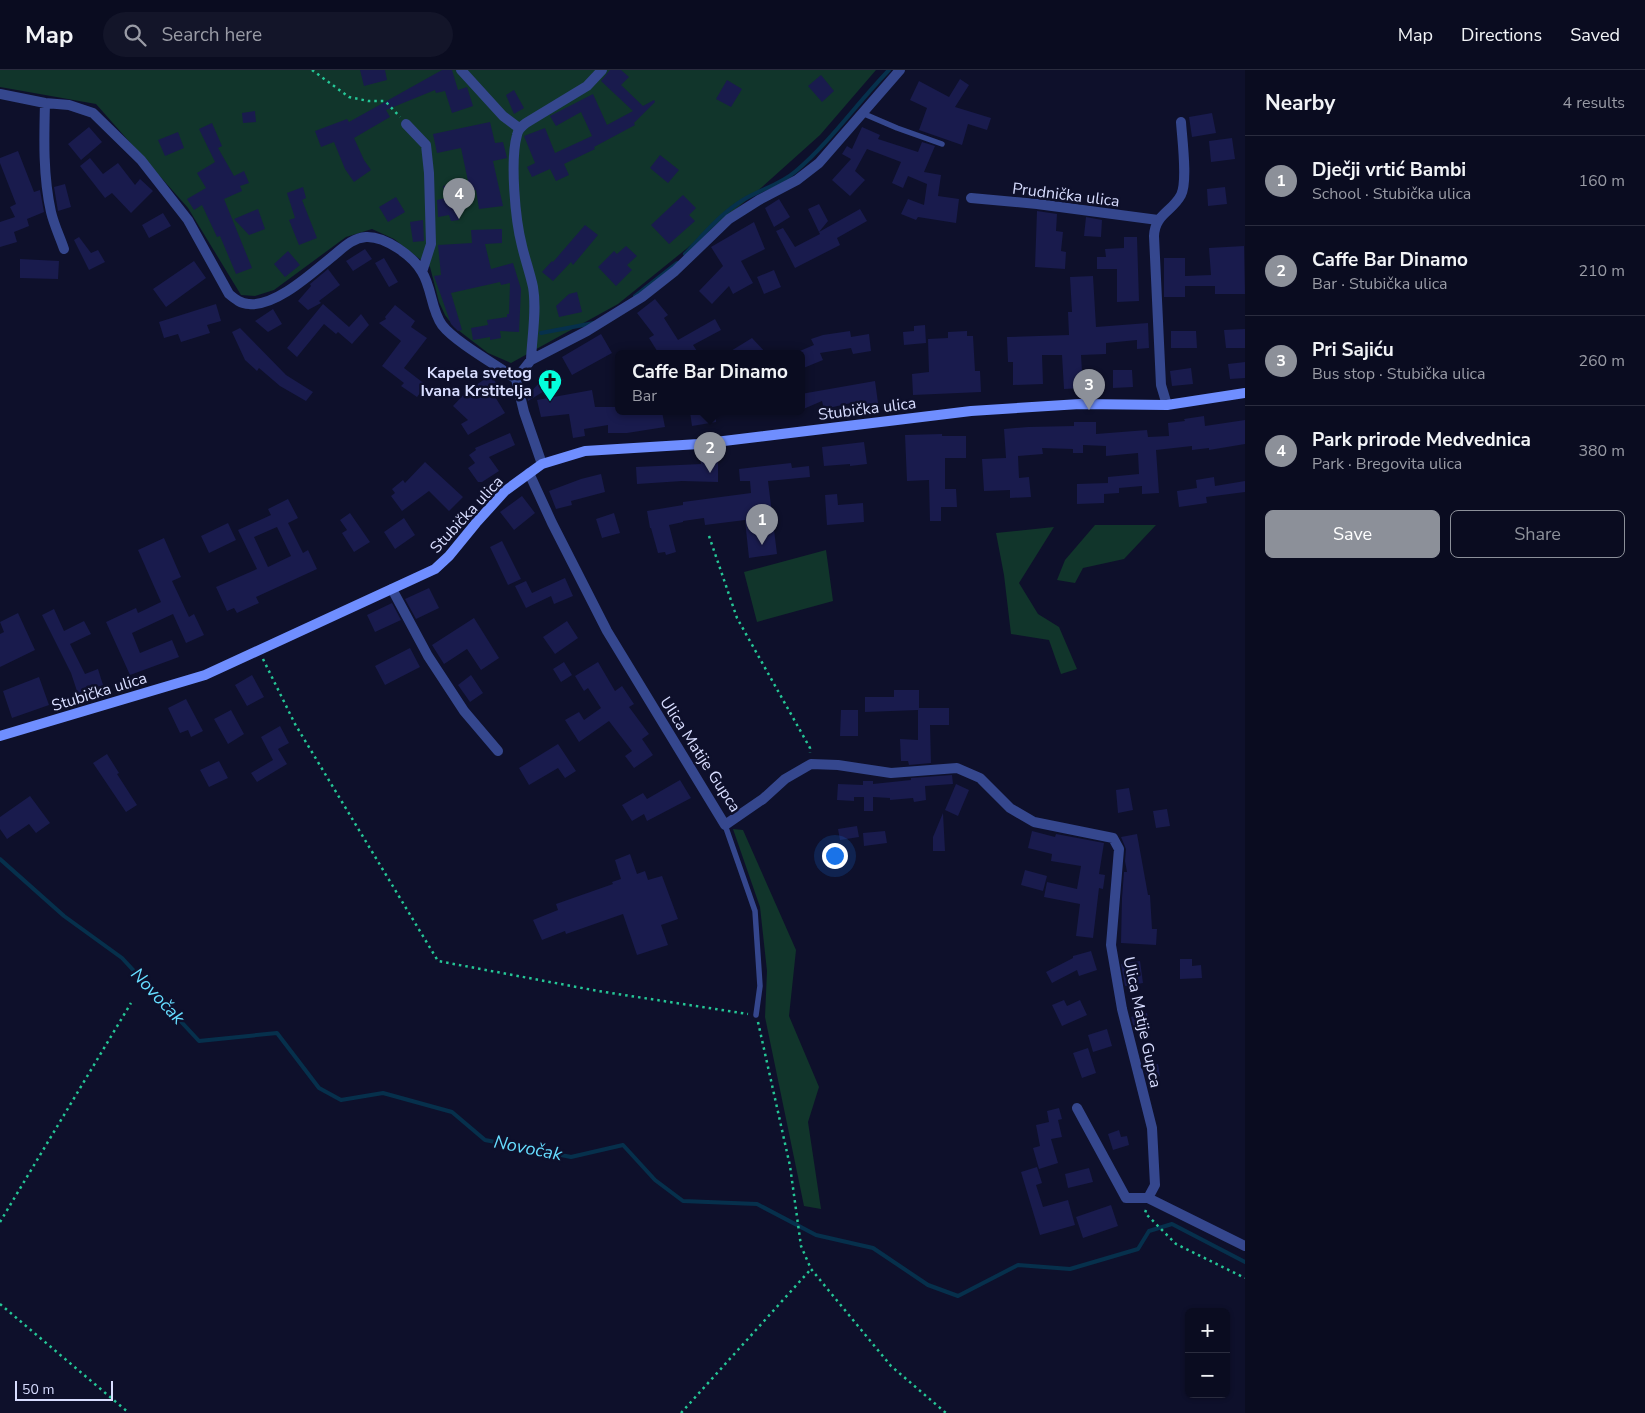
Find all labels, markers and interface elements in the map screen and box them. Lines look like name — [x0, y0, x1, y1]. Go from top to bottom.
search box — [103, 12, 453, 57]
text: Map — [25, 19, 73, 51]
icon: search — [121, 21, 149, 49]
text: Search here — [161, 22, 262, 48]
text: Map — [1398, 23, 1433, 47]
text: Directions — [1461, 23, 1542, 47]
text: Saved — [1570, 23, 1620, 47]
text: Nearby — [1265, 89, 1335, 117]
text: 4 results — [1563, 92, 1625, 114]
text: Dječji vrtić Bambi — [1312, 157, 1466, 183]
text: 1 — [1276, 170, 1286, 192]
text: 160 m — [1578, 170, 1625, 192]
street label: Prudnička ulica — [1011, 177, 1121, 212]
pin: 4 — [443, 178, 475, 219]
text: School · Stubička ulica — [1312, 183, 1471, 205]
text: Caffe Bar Dinamo — [1312, 247, 1468, 273]
text: 2 — [1276, 260, 1286, 282]
text: 210 m — [1578, 260, 1625, 282]
text: Bar · Stubička ulica — [1312, 273, 1448, 295]
text: Pri Sajiću — [1312, 337, 1394, 363]
popup — [615, 350, 805, 415]
text: 3 — [1276, 350, 1286, 372]
text: 260 m — [1578, 350, 1625, 372]
text: Caffe Bar Dinamo — [632, 359, 788, 385]
place label: Kapela svetog Ivana Krstitelja — [421, 362, 532, 402]
text: Bus stop · Stubička ulica — [1312, 363, 1485, 385]
church icon: Kapela svetog Ivana Krstitelja — [537, 368, 563, 402]
pin: 3 — [1073, 369, 1105, 410]
text: Bar — [632, 385, 657, 407]
street label: Stubička ulica — [817, 392, 917, 426]
text: Park prirode Medvednica — [1312, 427, 1531, 453]
pin: 2 — [694, 432, 726, 473]
text: 4 — [1276, 440, 1286, 462]
text: 380 m — [1578, 440, 1625, 462]
text: Park · Bregovita ulica — [1312, 453, 1462, 475]
street label: Stubička ulica — [425, 471, 508, 558]
pin: 1 — [746, 504, 778, 545]
button: Save — [1265, 510, 1440, 558]
button: Share — [1450, 510, 1625, 558]
street label: Stubička ulica — [49, 667, 150, 717]
street label: Ulica Matije Gupca — [655, 693, 746, 817]
your location — [822, 843, 848, 869]
street label: Ulica Matije Gupca — [1117, 955, 1167, 1090]
water label: Novočak — [126, 963, 191, 1030]
water label: Novočak — [492, 1130, 565, 1167]
map controls — [1185, 1308, 1230, 1398]
button: + — [1185, 1308, 1230, 1353]
button: − — [1185, 1353, 1230, 1398]
scale bar — [15, 1378, 112, 1401]
text: 50 m — [22, 1380, 54, 1399]

